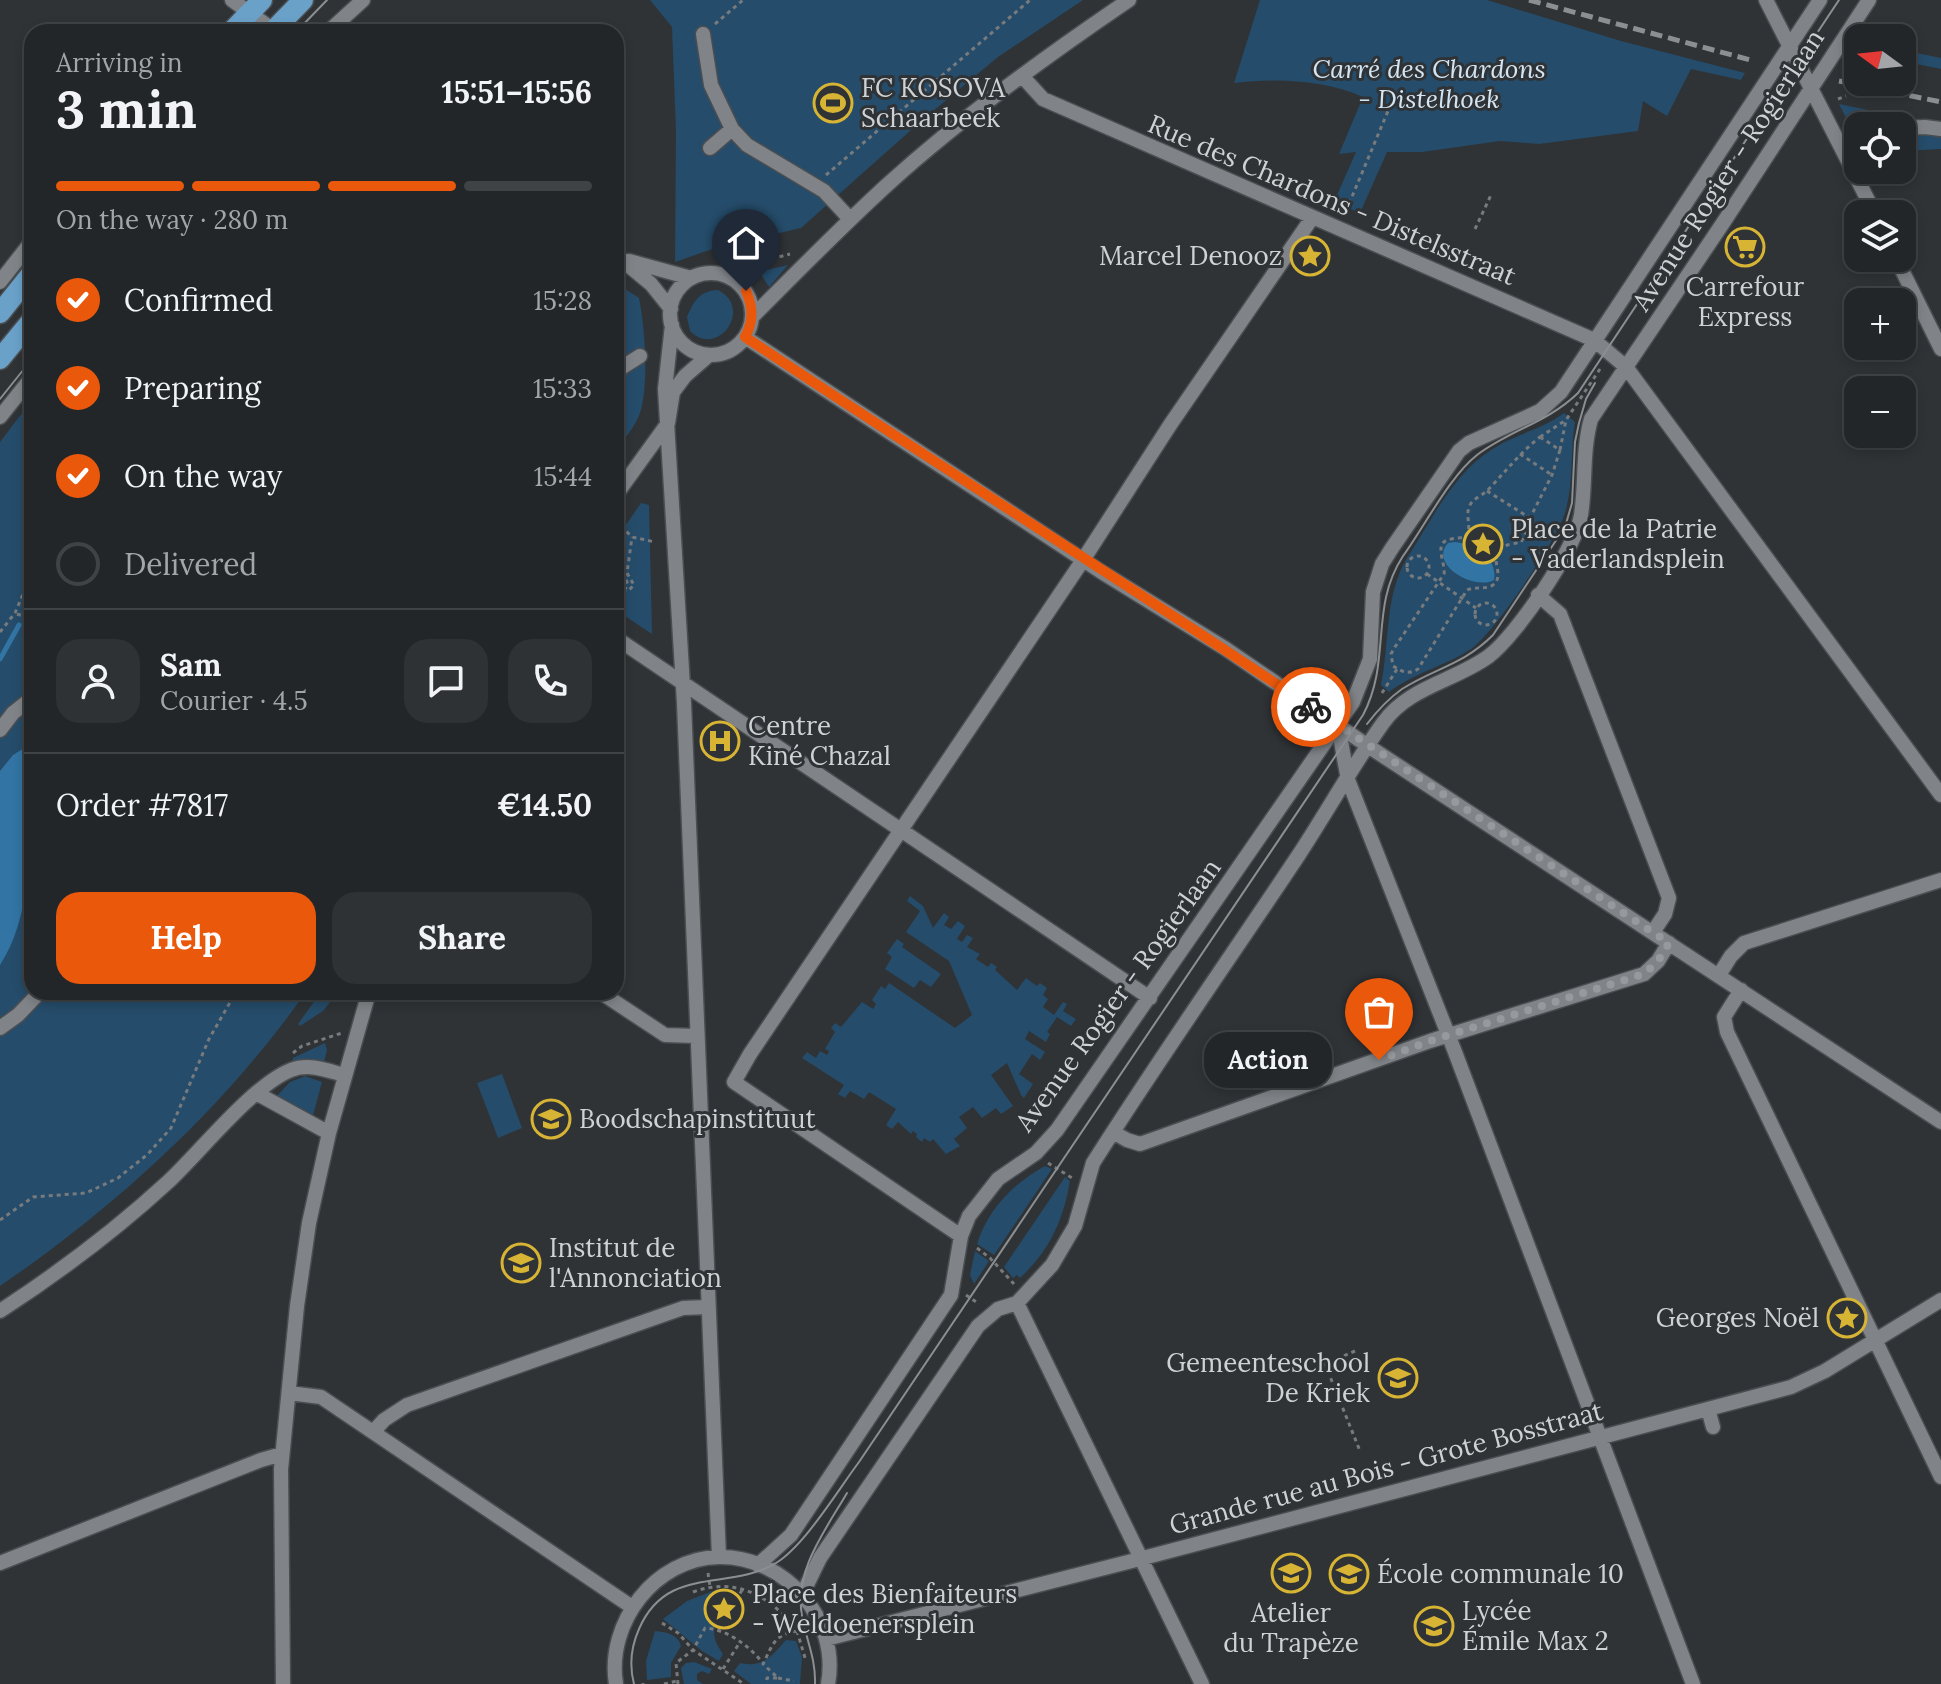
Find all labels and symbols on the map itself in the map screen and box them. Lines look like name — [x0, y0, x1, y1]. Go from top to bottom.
street label: Avenue Rogier - Rogierlaan — [1624, 23, 1831, 318]
north arrow — [1844, 24, 1916, 96]
park label: Carré des Chardons - Distelhoek — [1312, 52, 1546, 115]
place label: FC KOSOVA Schaarbeek — [861, 71, 1006, 134]
sports icon: FC KOSOVA Schaarbeek — [812, 82, 854, 124]
street label: Rue des Chardons - Distelsstraat — [1143, 107, 1521, 292]
pin — [712, 209, 780, 291]
supermarket icon: Carrefour Express — [1724, 226, 1766, 268]
place icon: Marcel Denooz — [1289, 235, 1331, 277]
place label: Marcel Denooz — [1099, 239, 1282, 272]
place label: Carrefour Express — [1686, 270, 1805, 333]
place label: Place de la Patrie - Vaderlandsplein — [1511, 512, 1725, 575]
place icon: Place de la Patrie - Vaderlandsplein — [1462, 523, 1504, 565]
courier — [1271, 667, 1351, 747]
place label: Centre Kiné Chazal — [748, 709, 891, 772]
hospital icon: Centre Kiné Chazal — [699, 720, 741, 762]
street label: Avenue Rogier - Rogierlaan — [1007, 852, 1228, 1138]
pin — [1345, 978, 1413, 1060]
callout: Action — [1203, 1032, 1331, 1088]
school or university icon: Boodschapinstituut — [530, 1098, 572, 1140]
place label: Boodschapinstituut — [579, 1102, 816, 1135]
place label: Institut de l'Annonciation — [549, 1231, 722, 1294]
school or university icon: Institut de l'Annonciation — [500, 1242, 542, 1284]
place icon: Georges Noël — [1826, 1297, 1868, 1339]
place label: Georges Noël — [1656, 1301, 1819, 1334]
place label: Gemeenteschool De Kriek — [1166, 1346, 1370, 1409]
school or university icon: Gemeenteschool De Kriek — [1377, 1357, 1419, 1399]
street label: Grande rue au Bois - Grote Bosstraat — [1166, 1394, 1606, 1541]
school or university icon: Atelier du Trapèze — [1270, 1552, 1312, 1594]
school or university icon: École communale 10 — [1328, 1553, 1370, 1595]
place label: École communale 10 — [1377, 1557, 1624, 1590]
place label: Place des Bienfaiteurs - Weldoenersplein — [752, 1577, 1017, 1640]
place icon: Place des Bienfaiteurs - Weldoenersplein — [703, 1588, 745, 1630]
place label: Lycée Émile Max 2 — [1462, 1594, 1609, 1657]
place label: Atelier du Trapèze — [1223, 1596, 1359, 1659]
school or university icon: Lycée Émile Max 2 — [1413, 1605, 1455, 1647]

